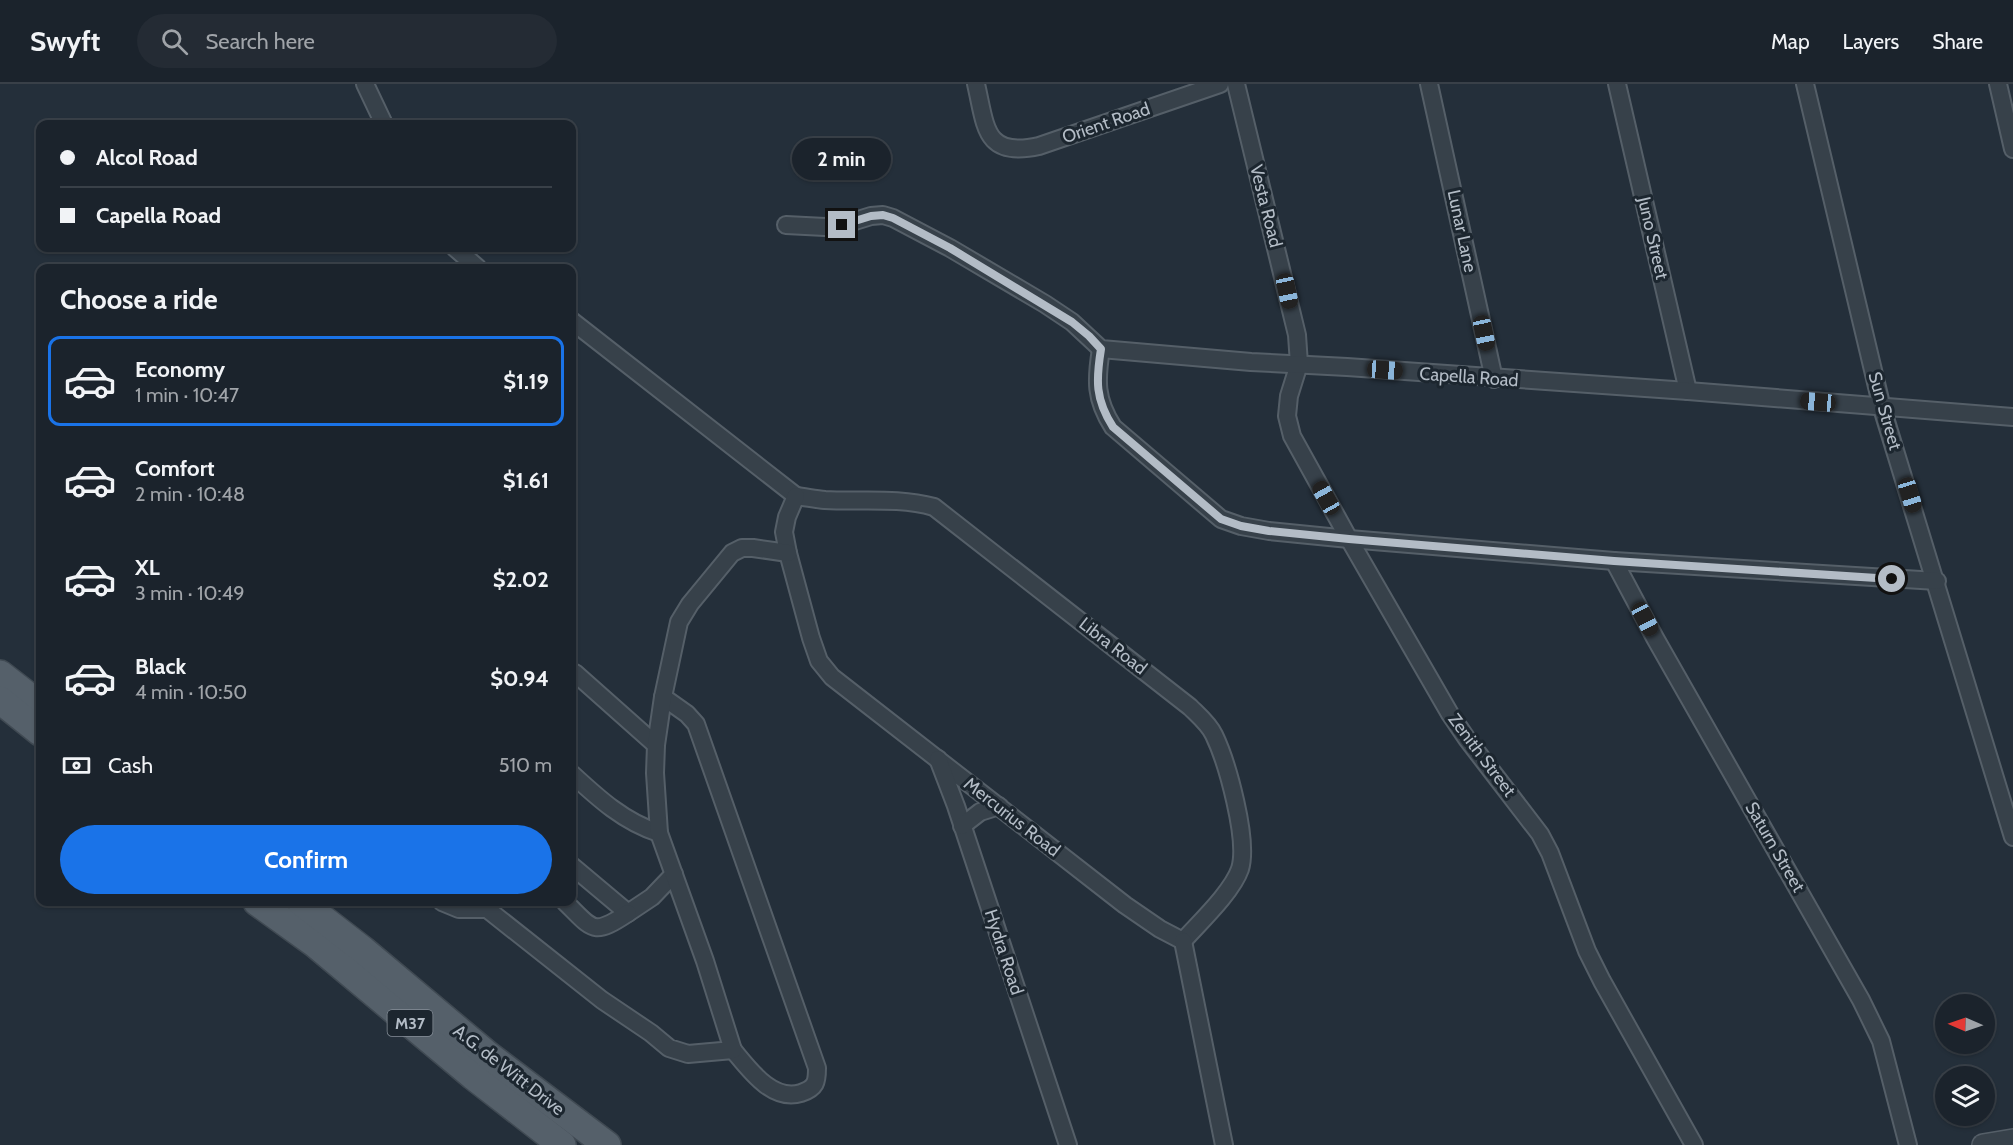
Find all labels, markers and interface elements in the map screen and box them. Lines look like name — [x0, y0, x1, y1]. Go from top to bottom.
search box — [137, 14, 557, 68]
text: Swyft — [30, 24, 101, 58]
icon: search — [158, 25, 191, 58]
text: Search here — [206, 28, 315, 55]
text: Map — [1771, 29, 1810, 54]
text: Layers — [1843, 29, 1899, 54]
text: Share — [1932, 29, 1983, 54]
street label: Orient Road — [1059, 98, 1153, 148]
callout: 2 min — [792, 138, 892, 180]
text: Alcol Road — [96, 144, 198, 171]
text: 2 min — [817, 147, 866, 171]
street label: Vesta Road — [1245, 162, 1287, 250]
street label: Lunar Lane — [1443, 188, 1481, 274]
street label: Juno Street — [1633, 194, 1673, 281]
text: Capella Road — [96, 202, 221, 229]
route end — [828, 211, 855, 238]
car — [1274, 272, 1300, 310]
text: Choose a ride — [60, 283, 218, 316]
car — [1471, 314, 1497, 352]
icon: car — [63, 354, 117, 408]
text: Economy — [135, 356, 225, 383]
car — [1366, 360, 1404, 380]
street label: Capella Road — [1419, 363, 1519, 391]
text: $1.19 — [503, 368, 549, 395]
street label: Sun Street — [1863, 369, 1907, 453]
text: 1 min · 10:47 — [135, 383, 239, 407]
car — [1799, 391, 1837, 413]
icon: car — [63, 453, 117, 507]
text: Comfort — [135, 455, 214, 482]
text: $1.61 — [503, 467, 549, 494]
car — [1896, 475, 1924, 515]
car — [1309, 478, 1343, 518]
text: 2 min · 10:48 — [135, 482, 245, 506]
icon: car — [63, 552, 117, 606]
text: XL — [135, 554, 160, 581]
route start — [1878, 565, 1905, 592]
text: $2.02 — [493, 566, 549, 593]
text: 3 min · 10:49 — [135, 581, 245, 605]
car — [1629, 599, 1661, 639]
street label: Libra Road — [1075, 613, 1151, 679]
icon: car — [63, 651, 117, 705]
text: Black — [135, 653, 186, 680]
text: $0.94 — [490, 665, 549, 692]
text: 4 min · 10:50 — [135, 680, 247, 704]
street label: Zenith Street — [1444, 709, 1520, 801]
icon: cash — [60, 749, 93, 782]
text: Cash — [108, 752, 153, 779]
text: 510 m — [499, 753, 552, 777]
street label: Mercurius Road — [959, 773, 1065, 861]
street label: Saturn Street — [1740, 798, 1810, 896]
button: Confirm — [60, 825, 552, 894]
street label: Hydra Road — [980, 906, 1028, 998]
north arrow — [1935, 994, 1995, 1054]
map controls — [1935, 994, 1995, 1126]
road number: M37 — [388, 1010, 432, 1036]
street label: A.G. de Witt Drive — [449, 1020, 569, 1120]
button: layers — [1935, 1066, 1995, 1126]

